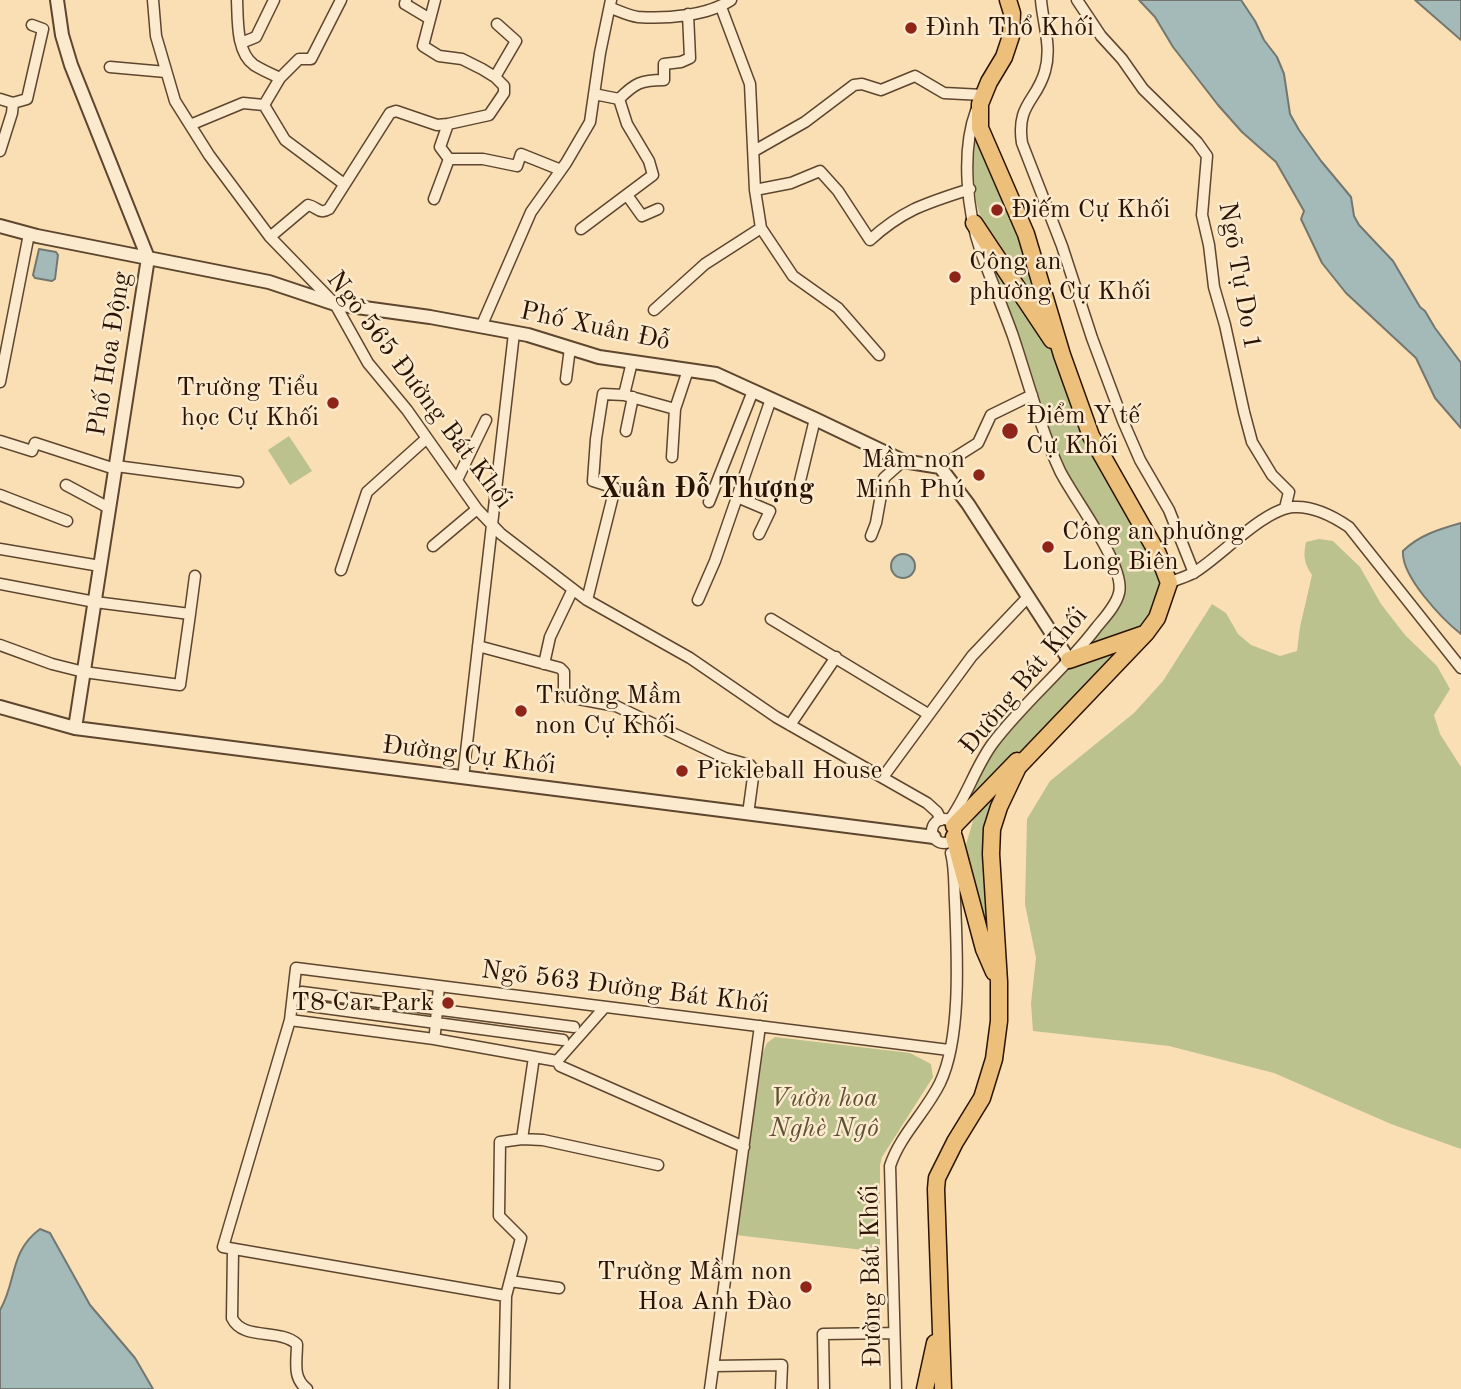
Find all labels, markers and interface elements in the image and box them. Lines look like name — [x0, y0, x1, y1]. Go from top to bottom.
place label: Đình Thổ Khối — [925, 12, 1094, 44]
marker: Đình Thổ Khối — [903, 20, 919, 36]
place label: Điếm Cự Khối — [1011, 194, 1170, 226]
street label: Ngõ Tự Do 1 — [1211, 200, 1267, 352]
marker: Điếm Cự Khối — [989, 202, 1005, 218]
place label: Công an phường Cự Khối — [969, 246, 1151, 308]
street label: Ngõ 565 Đường Bát Khối — [319, 265, 519, 515]
street label: Phố Hoa Động — [82, 269, 138, 439]
marker: Công an phường Cự Khối — [947, 269, 963, 285]
street label: Phố Xuân Đỗ — [517, 296, 673, 358]
place label: Trường Tiểu học Cự Khối — [176, 372, 319, 434]
marker: Trường Tiểu học Cự Khối — [325, 395, 341, 411]
place label: Điểm Y tế Cự Khối — [1026, 400, 1140, 462]
marker: Điểm Y tế Cự Khối — [1000, 421, 1020, 441]
place label: Mầm non Minh Phú — [855, 444, 965, 505]
marker: Mầm non Minh Phú — [971, 467, 987, 483]
district label: Xuân Đỗ Thượng — [600, 473, 814, 507]
place label: Công an phường Long Biên — [1062, 516, 1244, 578]
marker: Công an phường Long Biên — [1040, 539, 1056, 555]
street label: Đường Bát Khối — [953, 601, 1095, 761]
place label: Trường Mầm non Cự Khối — [535, 680, 682, 742]
marker: Trường Mầm non Cự Khối — [513, 703, 529, 719]
street label: Đường Cự Khối — [381, 730, 557, 782]
place label: Pickleball House — [696, 755, 883, 787]
marker: Pickleball House — [674, 763, 690, 779]
street label: Ngõ 563 Đường Bát Khối — [479, 955, 771, 1021]
place label: T8 Car Park — [291, 987, 434, 1019]
marker: T8 Car Park — [440, 995, 456, 1011]
park label: Vườn hoa Nghè Ngô — [769, 1083, 879, 1144]
street label: Đường Bát Khối — [855, 1184, 889, 1368]
place label: Trường Mầm non Hoa Anh Đào — [597, 1256, 792, 1318]
marker: Trường Mầm non Hoa Anh Đào — [798, 1279, 814, 1295]

